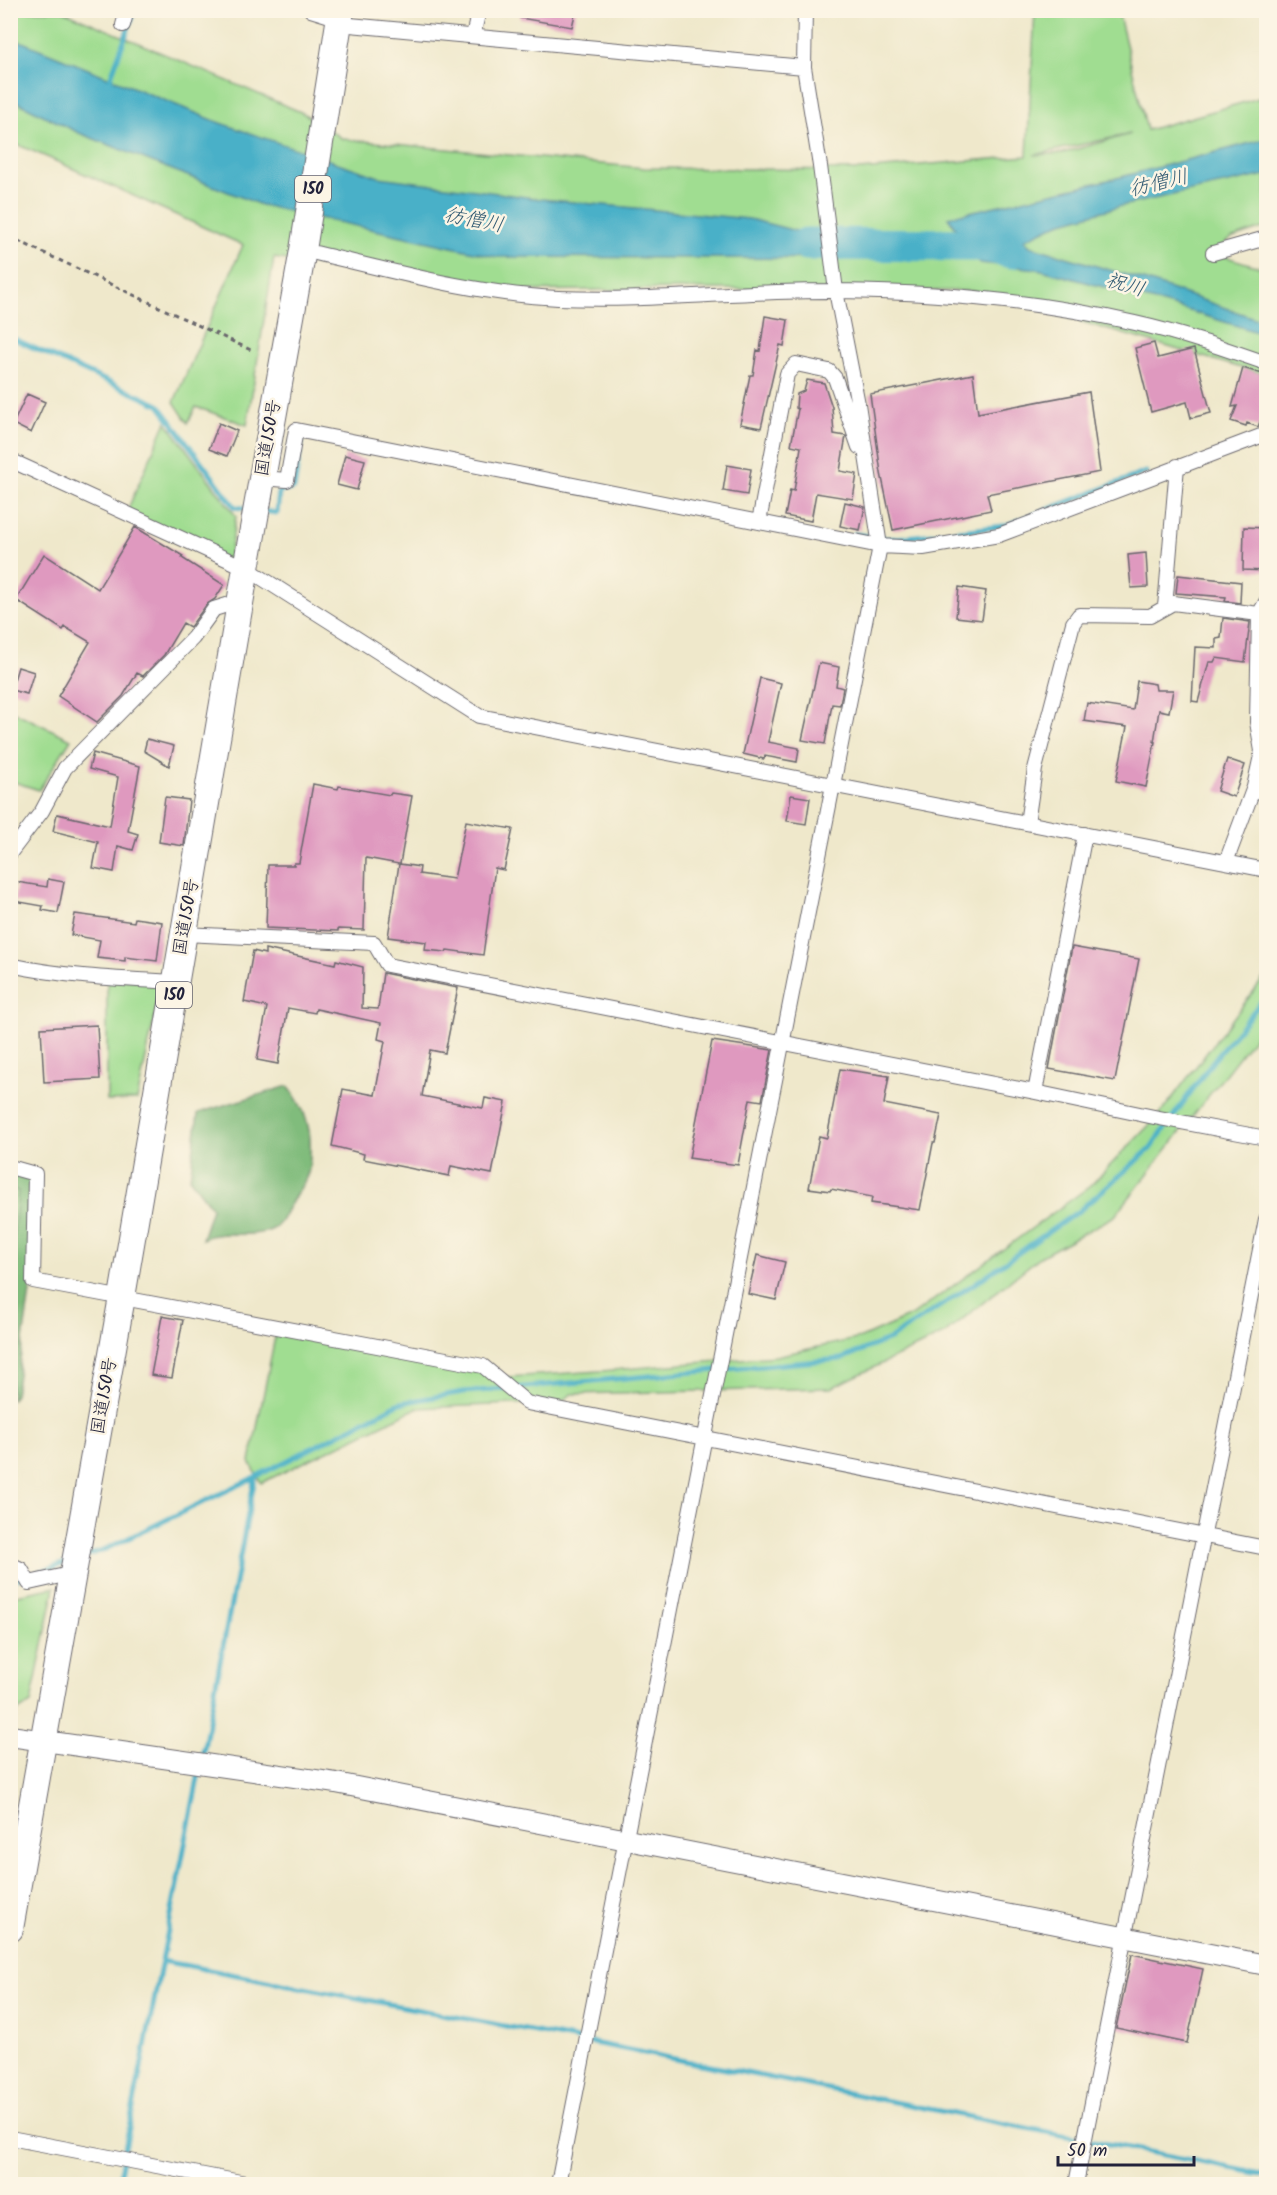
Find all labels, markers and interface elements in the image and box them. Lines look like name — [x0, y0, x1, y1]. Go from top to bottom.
water label: 彷僧川 — [1126, 162, 1192, 206]
road number: 150 — [295, 176, 331, 202]
water label: 彷僧川 — [441, 200, 507, 242]
water label: 祝川 — [1101, 265, 1149, 307]
street label: 国道150号 — [248, 397, 290, 479]
street label: 国道150号 — [166, 876, 208, 958]
road number: 150 — [156, 982, 192, 1008]
street label: 国道150号 — [84, 1355, 126, 1437]
scale bar — [1058, 2129, 1194, 2167]
text: 50 m — [1067, 2137, 1107, 2166]

